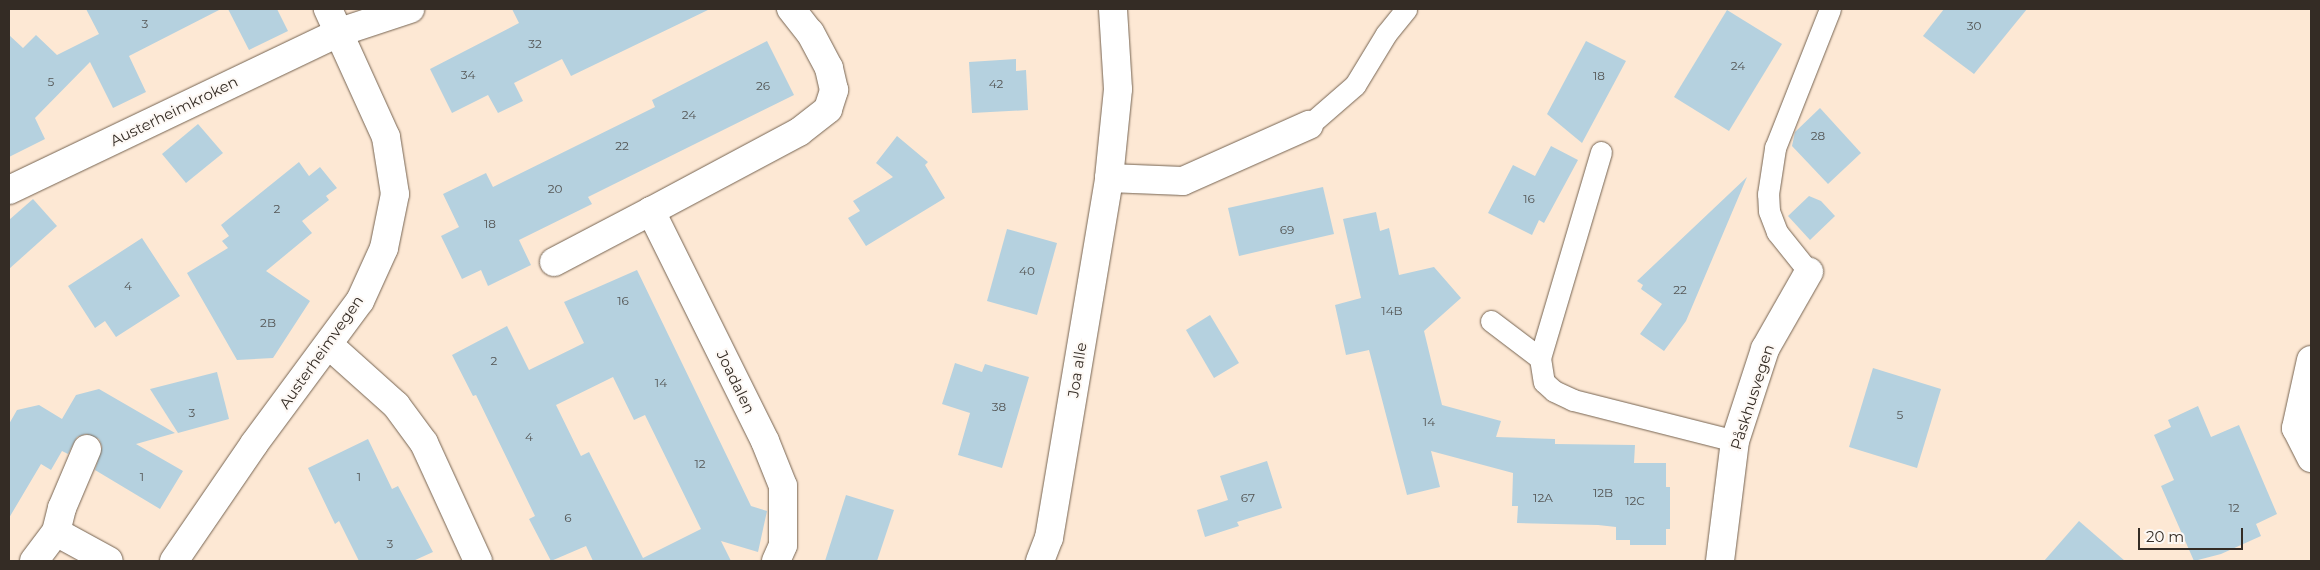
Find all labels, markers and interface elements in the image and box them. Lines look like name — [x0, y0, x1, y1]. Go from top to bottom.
house number: 3 — [142, 17, 148, 31]
house number: 30 — [1967, 19, 1981, 33]
house number: 32 — [528, 37, 542, 51]
house number: 24 — [1731, 59, 1745, 73]
house number: 34 — [461, 68, 475, 82]
house number: 18 — [1593, 69, 1605, 83]
street label: Austerheimkroken — [107, 72, 241, 150]
house number: 5 — [48, 75, 54, 89]
house number: 42 — [989, 77, 1003, 91]
house number: 26 — [756, 79, 770, 93]
house number: 24 — [682, 108, 696, 122]
house number: 28 — [1811, 129, 1825, 143]
house number: 22 — [615, 139, 629, 153]
house number: 20 — [548, 182, 562, 196]
house number: 16 — [1523, 192, 1535, 206]
house number: 2 — [274, 202, 280, 216]
house number: 18 — [484, 217, 496, 231]
house number: 69 — [1280, 223, 1294, 237]
house number: 40 — [1019, 264, 1035, 278]
house number: 4 — [124, 279, 132, 293]
house number: 22 — [1673, 283, 1687, 297]
street label: Austerheimvegen — [275, 292, 367, 412]
house number: 16 — [617, 294, 629, 308]
house number: 14B — [1381, 304, 1403, 318]
house number: 2B — [260, 316, 276, 330]
street label: Joa alle — [1064, 341, 1090, 399]
street label: Påskhusvegen — [1727, 342, 1777, 452]
street label: Joadalen — [713, 348, 759, 416]
house number: 2 — [491, 354, 497, 368]
house number: 14 — [655, 376, 667, 390]
house number: 38 — [992, 400, 1006, 414]
house number: 3 — [189, 406, 195, 420]
house number: 5 — [1897, 408, 1903, 422]
house number: 14 — [1423, 415, 1435, 429]
house number: 4 — [525, 430, 533, 444]
house number: 12 — [694, 457, 706, 471]
house number: 1 — [140, 470, 144, 484]
house number: 1 — [357, 470, 361, 484]
house number: 12B — [1593, 486, 1613, 500]
house number: 67 — [1241, 491, 1255, 505]
house number: 12A — [1533, 491, 1553, 505]
house number: 12C — [1625, 494, 1645, 508]
house number: 12 — [2228, 501, 2240, 515]
house number: 6 — [564, 511, 572, 525]
scale bar — [2140, 518, 2245, 550]
text: 20 m — [2146, 527, 2184, 546]
house number: 3 — [387, 537, 393, 551]

